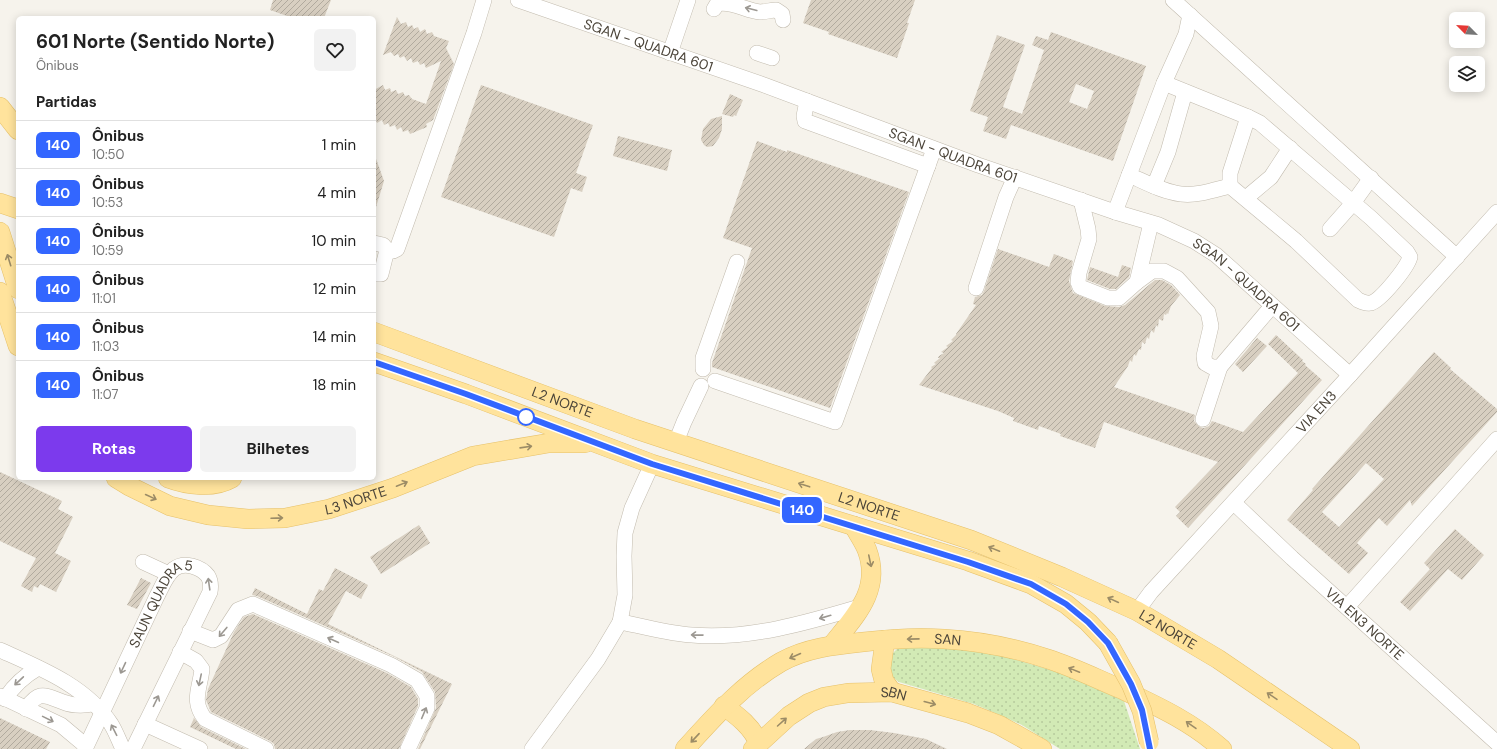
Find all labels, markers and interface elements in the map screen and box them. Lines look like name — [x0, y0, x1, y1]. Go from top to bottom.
one-way arrow — [745, 5, 758, 13]
north arrow — [1449, 12, 1485, 48]
map controls — [1449, 12, 1485, 92]
street label: SGAN - QUADRA 601 — [581, 14, 715, 76]
text: 601 Norte (Sentido Norte) — [36, 29, 275, 54]
button: heart — [314, 29, 356, 71]
button: layers — [1449, 56, 1485, 92]
text: Ônibus — [36, 57, 79, 74]
text: Partidas — [36, 92, 97, 112]
street label: SGAN - QUADRA 601 — [886, 123, 1020, 187]
text: Ônibus — [92, 126, 144, 146]
text: 1 min — [322, 135, 356, 155]
text: 140 — [46, 136, 70, 154]
text: 10:50 — [92, 146, 124, 163]
text: Ônibus — [92, 174, 144, 194]
text: 4 min — [317, 183, 356, 203]
text: 140 — [46, 184, 70, 202]
text: 10:53 — [92, 194, 123, 211]
text: Ônibus — [92, 222, 144, 242]
text: 10 min — [311, 231, 356, 251]
text: 140 — [46, 232, 70, 250]
street label: SGAN - QUADRA 601 — [1189, 234, 1304, 335]
text: 10:59 — [92, 242, 123, 259]
one-way arrow — [5, 254, 12, 267]
text: Ônibus — [92, 270, 144, 290]
text: 12 min — [313, 279, 356, 299]
text: 140 — [46, 280, 70, 298]
text: 11:01 — [92, 290, 116, 307]
text: Ônibus — [92, 318, 144, 338]
text: 14 min — [313, 327, 356, 347]
text: 140 — [46, 328, 70, 346]
text: 11:03 — [92, 338, 119, 355]
text: Ônibus — [92, 366, 144, 386]
text: 18 min — [313, 375, 356, 395]
text: 140 — [46, 376, 70, 394]
street label: L2 NORTE — [529, 382, 596, 422]
text: 11:07 — [92, 386, 118, 403]
street label: VIA EN3 — [1292, 387, 1340, 437]
unlabelled marker — [517, 408, 535, 426]
button: Rotas — [36, 426, 192, 472]
button: Bilhetes — [200, 426, 356, 472]
one-way arrow — [519, 443, 532, 451]
one-way arrow — [396, 480, 408, 488]
one-way arrow — [798, 481, 811, 488]
street label: L3 NORTE — [323, 482, 389, 519]
street label: L2 NORTE — [836, 488, 902, 525]
one-way arrow — [144, 494, 156, 501]
line badge: 140 — [779, 497, 825, 523]
text: 140 — [790, 501, 814, 519]
one-way arrow — [270, 514, 283, 522]
one-way arrow — [988, 545, 1000, 552]
one-way arrow — [866, 554, 874, 567]
street label: SAUN QUADRA 5 — [125, 556, 194, 651]
one-way arrow — [205, 578, 213, 591]
street label: VIA EN3 NORTE — [1322, 584, 1408, 664]
one-way arrow — [1107, 596, 1119, 603]
street label: L2 NORTE — [1136, 605, 1200, 653]
one-way arrow — [819, 614, 832, 621]
one-way arrow — [218, 626, 227, 637]
street label: SAN — [934, 629, 962, 649]
one-way arrow — [691, 631, 704, 639]
one-way arrow — [328, 635, 340, 643]
one-way arrow — [907, 635, 920, 643]
one-way arrow — [789, 653, 801, 660]
one-way arrow — [119, 662, 126, 674]
one-way arrow — [1068, 665, 1080, 673]
one-way arrow — [195, 674, 203, 687]
one-way arrow — [14, 676, 24, 685]
street label: SBN — [880, 682, 909, 705]
one-way arrow — [1267, 692, 1278, 700]
one-way arrow — [153, 696, 161, 708]
one-way arrow — [924, 700, 937, 707]
one-way arrow — [421, 708, 428, 720]
one-way arrow — [42, 716, 54, 723]
one-way arrow — [776, 718, 787, 727]
one-way arrow — [1186, 721, 1197, 729]
one-way arrow — [110, 724, 117, 736]
one-way arrow — [691, 732, 700, 742]

